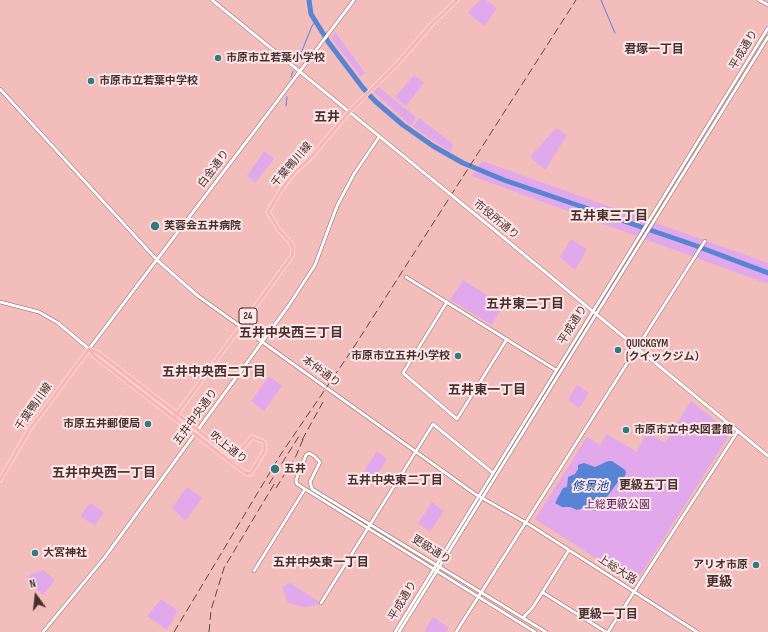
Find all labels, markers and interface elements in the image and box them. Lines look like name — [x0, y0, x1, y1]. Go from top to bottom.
street label: 平成通り — [727, 28, 761, 72]
district label: 君塚一丁目 — [624, 43, 684, 57]
place label: 市原市立若葉小学校 — [226, 51, 325, 65]
marker: 市原市立若葉小学校 — [213, 53, 223, 63]
place label: 市原市立若葉中学校 — [99, 74, 198, 88]
marker: 市原市立若葉中学校 — [86, 76, 96, 86]
district label: 五井 — [314, 110, 340, 126]
street label: 千葉鴨川線 — [269, 140, 315, 190]
street label: 白金通り — [195, 147, 233, 191]
street label: 市役所通り — [470, 198, 522, 242]
district label: 五井東三丁目 — [570, 209, 648, 225]
place label: 芙蓉会五井病院 — [164, 219, 241, 233]
marker: 芙蓉会五井病院 — [149, 220, 161, 232]
district label: 五井東二丁目 — [486, 297, 564, 313]
street label: 平成通り — [556, 303, 590, 347]
road number: 24 — [239, 308, 257, 324]
district label: 五井中央西三丁目 — [239, 326, 343, 342]
place label: QUICKGYM (クイックジム） — [626, 337, 706, 363]
marker: QUICKGYM (クイックジム） — [613, 345, 623, 355]
place label: 市原市立五井小学校 — [351, 349, 450, 363]
marker: 市原市立五井小学校 — [453, 351, 463, 361]
street label: 本仲通り — [299, 354, 343, 390]
district label: 五井中央西二丁目 — [162, 365, 266, 381]
street label: 千葉鴨川線 — [13, 381, 55, 433]
district label: 五井東一丁目 — [448, 383, 526, 399]
street label: 五井中央通り — [171, 386, 221, 448]
place label: 市原五井郵便局 — [63, 417, 140, 431]
marker: 市原五井郵便局 — [143, 419, 153, 429]
place label: 市原市立中央図書館 — [634, 423, 733, 437]
marker: 市原市立中央図書館 — [621, 425, 631, 435]
street label: 吹上通り — [207, 429, 249, 467]
place label: 五井 — [284, 462, 306, 476]
marker: 五井 — [269, 463, 281, 475]
district label: 五井中央西一丁目 — [52, 466, 156, 482]
district label: 五井中央東二丁目 — [347, 474, 443, 488]
district label: 更級五丁目 — [619, 479, 679, 493]
water label: 修景池 — [572, 480, 608, 494]
park label: 上総更級公園 — [584, 498, 650, 512]
street label: 更級通り — [409, 533, 453, 567]
place label: 大宮神社 — [43, 546, 87, 560]
marker: 大宮神社 — [30, 548, 40, 558]
street label: 上総大路 — [595, 552, 639, 588]
district label: 五井中央東一丁目 — [273, 556, 369, 570]
place label: アリオ市原 — [693, 558, 748, 572]
marker: アリオ市原 — [751, 560, 761, 570]
district label: 更級 — [706, 575, 732, 591]
north arrow — [16, 576, 56, 616]
text: N — [28, 577, 37, 591]
street label: 平成通り — [386, 579, 420, 623]
district label: 更級一丁目 — [578, 608, 638, 622]

